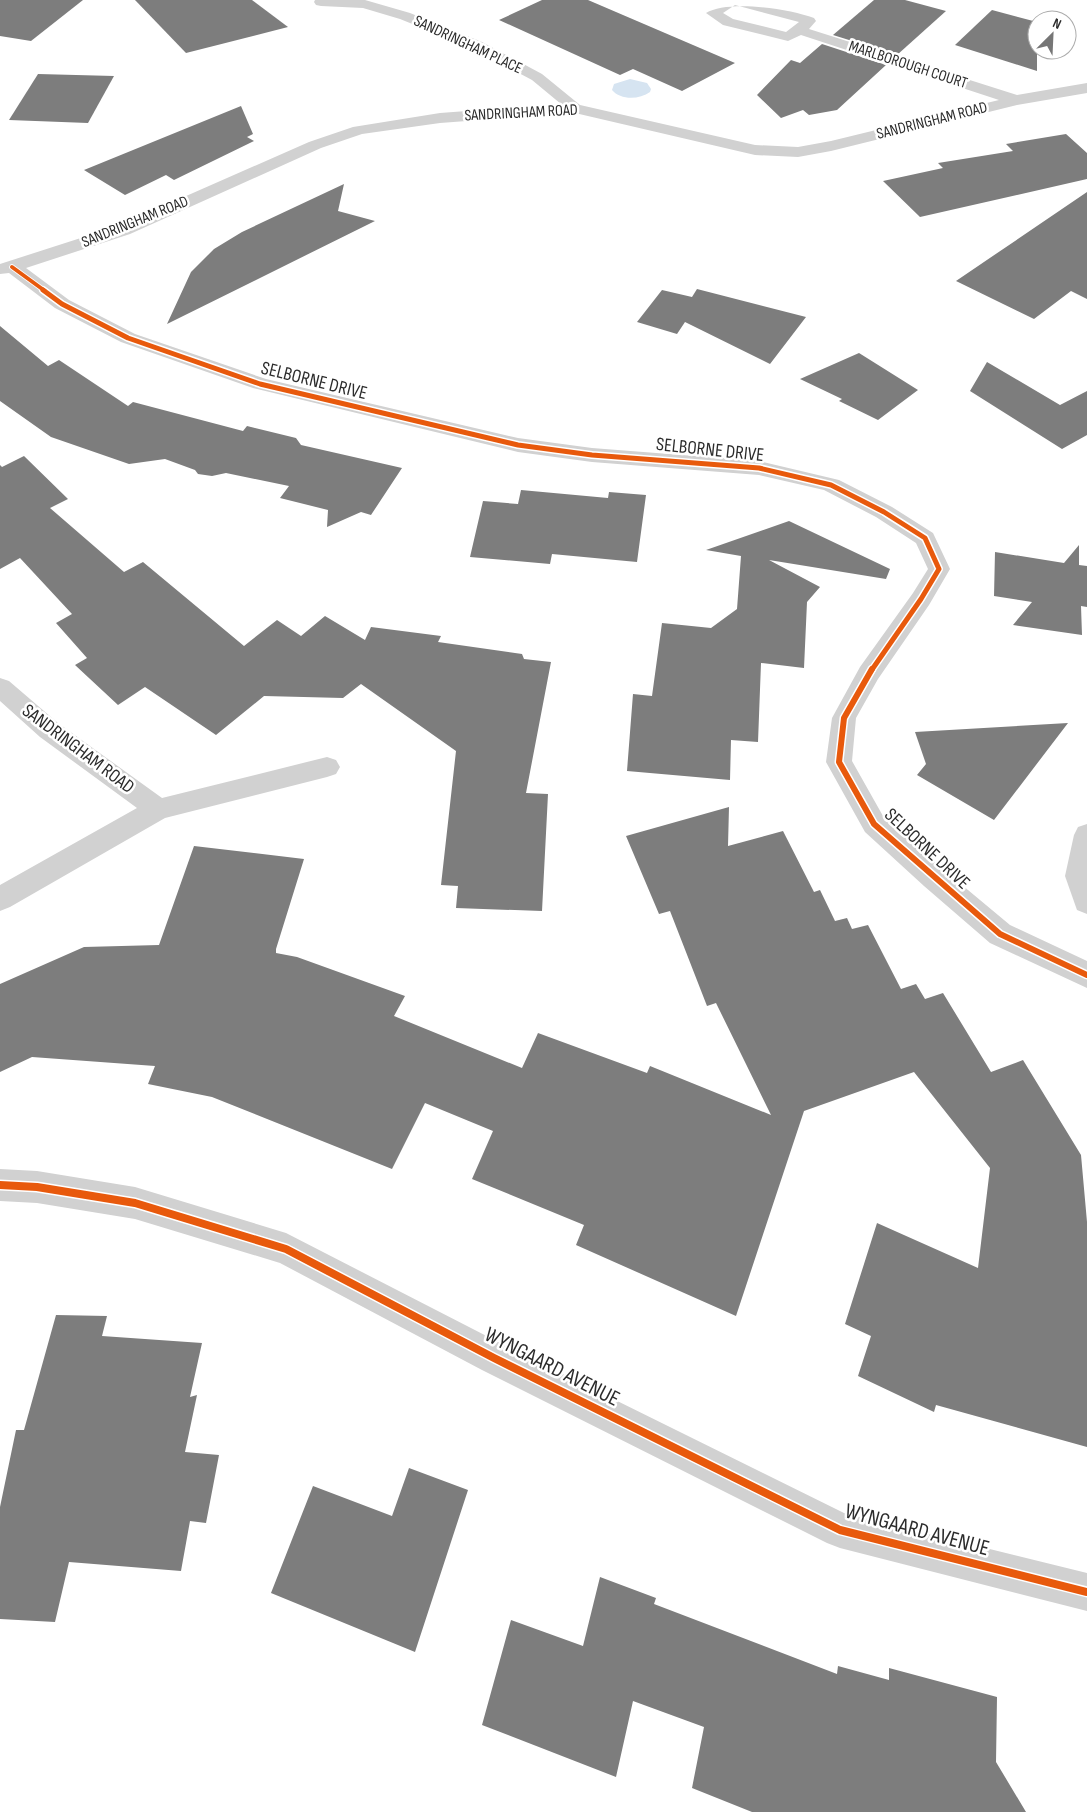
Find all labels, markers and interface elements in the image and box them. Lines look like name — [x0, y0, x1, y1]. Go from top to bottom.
north arrow — [1027, 10, 1077, 60]
street label: SANDRINGHAM PLACE — [411, 12, 525, 78]
text: N — [1050, 14, 1064, 33]
street label: MARLBOROUGH COURT — [846, 37, 970, 93]
street label: SANDRINGHAM ROAD — [875, 98, 989, 144]
street label: SANDRINGHAM ROAD — [464, 101, 578, 125]
street label: SANDRINGHAM ROAD — [79, 192, 191, 252]
street label: SELBORNE DRIVE — [259, 357, 369, 405]
street label: SELBORNE DRIVE — [655, 433, 765, 467]
street label: SANDRINGHAM ROAD — [17, 699, 139, 799]
street label: SELBORNE DRIVE — [879, 804, 975, 894]
street label: WYNGAARD AVENUE — [480, 1321, 624, 1413]
street label: WYNGAARD AVENUE — [842, 1498, 992, 1562]

